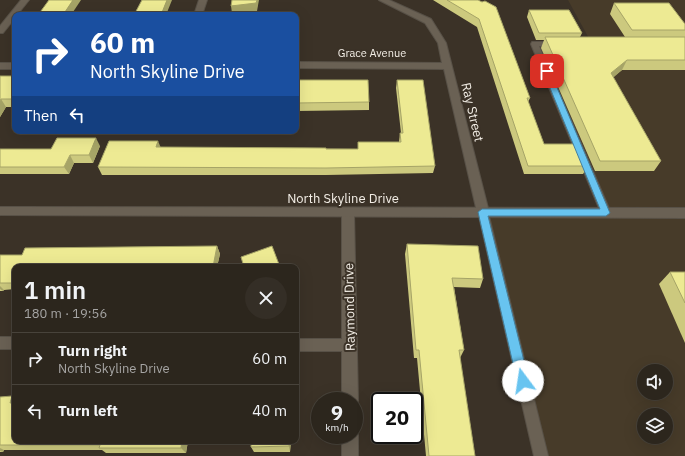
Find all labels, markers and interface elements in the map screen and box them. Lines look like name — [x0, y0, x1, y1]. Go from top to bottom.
text: 60 m — [90, 24, 155, 61]
icon: right — [24, 28, 76, 80]
street label: Grace Avenue — [338, 46, 406, 60]
pin — [530, 54, 564, 88]
text: North Skyline Drive — [90, 60, 245, 83]
icon: arrive — [536, 60, 558, 82]
street label: Ray Street — [457, 81, 488, 143]
icon: left — [66, 104, 88, 126]
text: Then — [24, 106, 58, 125]
street label: North Skyline Drive — [287, 190, 399, 207]
street label: Raymond Drive — [340, 263, 359, 351]
text: 1 min — [24, 274, 86, 306]
button: close — [245, 277, 287, 319]
text: 180 m · 19:56 — [24, 305, 107, 322]
text: Turn right — [58, 341, 127, 360]
icon: right — [24, 348, 46, 370]
text: 60 m — [252, 349, 287, 368]
text: North Skyline Drive — [58, 360, 170, 377]
position arrow — [502, 360, 544, 402]
map controls — [637, 364, 673, 444]
button: sound — [637, 364, 673, 400]
speed limit sign: 20 — [371, 392, 423, 444]
text: 9 — [331, 399, 343, 426]
icon: left — [24, 400, 46, 422]
text: Turn left — [58, 401, 118, 420]
text: 40 m — [252, 401, 287, 420]
button: layers — [637, 408, 673, 444]
text: km/h — [325, 421, 349, 434]

